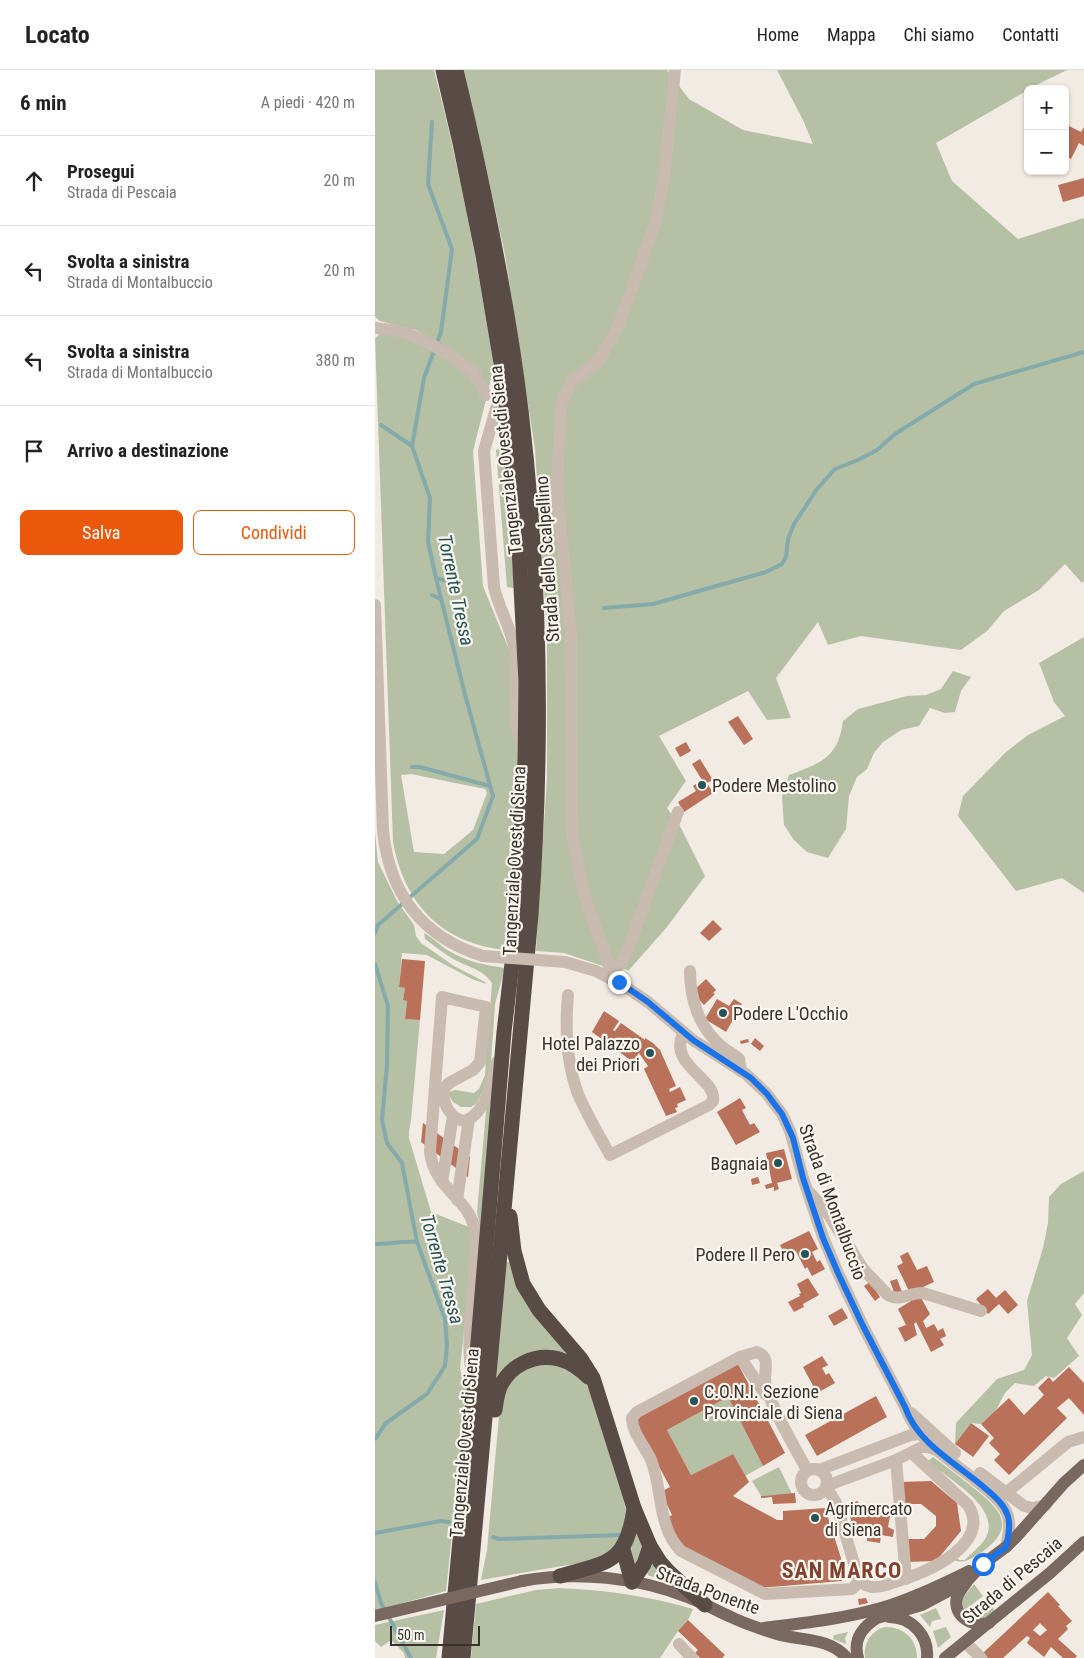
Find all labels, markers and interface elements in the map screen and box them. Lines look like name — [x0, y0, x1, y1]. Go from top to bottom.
text: Locato — [25, 21, 90, 49]
text: Home — [757, 24, 799, 45]
text: Mappa — [827, 24, 876, 45]
text: Chi siamo — [904, 24, 974, 45]
text: Contatti — [1002, 24, 1059, 45]
map controls — [1024, 85, 1069, 175]
button: + — [1024, 85, 1069, 130]
text: 6 min — [20, 91, 67, 115]
text: A piedi · 420 m — [261, 93, 355, 112]
button: − — [1024, 130, 1069, 175]
text: Prosegui — [67, 160, 135, 183]
icon: ahead — [20, 167, 48, 195]
text: 20 m — [323, 171, 355, 190]
text: Strada di Pescaia — [67, 183, 177, 202]
text: Svolta a sinistra — [67, 250, 189, 273]
icon: left — [20, 257, 48, 285]
text: 20 m — [323, 261, 355, 280]
text: Strada di Montalbuccio — [67, 273, 213, 292]
text: Svolta a sinistra — [67, 340, 189, 363]
icon: left — [20, 347, 48, 375]
text: 380 m — [316, 351, 355, 370]
text: Strada di Montalbuccio — [67, 363, 213, 382]
street label: Tangenziale Ovest di Siena — [485, 364, 525, 556]
icon: arrive — [20, 437, 48, 465]
text: Arrivo a destinazione — [67, 439, 229, 462]
street label: Strada dello Scalpellino — [531, 475, 563, 643]
button: Salva — [20, 510, 183, 555]
button: Condividi — [193, 510, 355, 555]
water label: Torrente Tressa — [433, 532, 479, 648]
street label: Tangenziale Ovest di Siena — [499, 766, 529, 956]
place label: Podere Mestolino — [712, 775, 837, 796]
marker: Podere Mestolino — [696, 779, 708, 791]
route end — [608, 971, 631, 994]
place label: Podere L'Occhio — [733, 1003, 848, 1024]
marker: Podere L'Occhio — [717, 1007, 729, 1019]
place label: Hotel Palazzo dei Priori — [542, 1033, 640, 1075]
marker: Hotel Palazzo dei Priori — [644, 1047, 656, 1059]
street label: Strada di Montalbuccio — [795, 1121, 871, 1283]
place label: Bagnaia — [711, 1153, 768, 1174]
marker: Bagnaia — [772, 1157, 784, 1169]
water label: Torrente Tressa — [415, 1211, 469, 1327]
place label: Podere Il Pero — [695, 1244, 795, 1265]
marker: Podere Il Pero — [799, 1248, 811, 1260]
street label: Tangenziale Ovest di Siena — [445, 1347, 483, 1539]
place label: C.O.N.I. Sezione Provinciale di Siena — [704, 1381, 843, 1423]
marker: C.O.N.I. Sezione Provinciale di Siena — [688, 1395, 700, 1407]
place label: Agrimercato di Siena — [825, 1498, 912, 1540]
marker: Agrimercato di Siena — [809, 1512, 821, 1524]
street label: Strada di Pescaia — [958, 1532, 1066, 1628]
route start — [972, 1553, 995, 1576]
district label: SAN MARCO — [782, 1558, 902, 1583]
street label: Strada Ponente — [653, 1562, 763, 1618]
scale bar — [390, 1623, 480, 1646]
text: 50 m — [397, 1627, 425, 1643]

